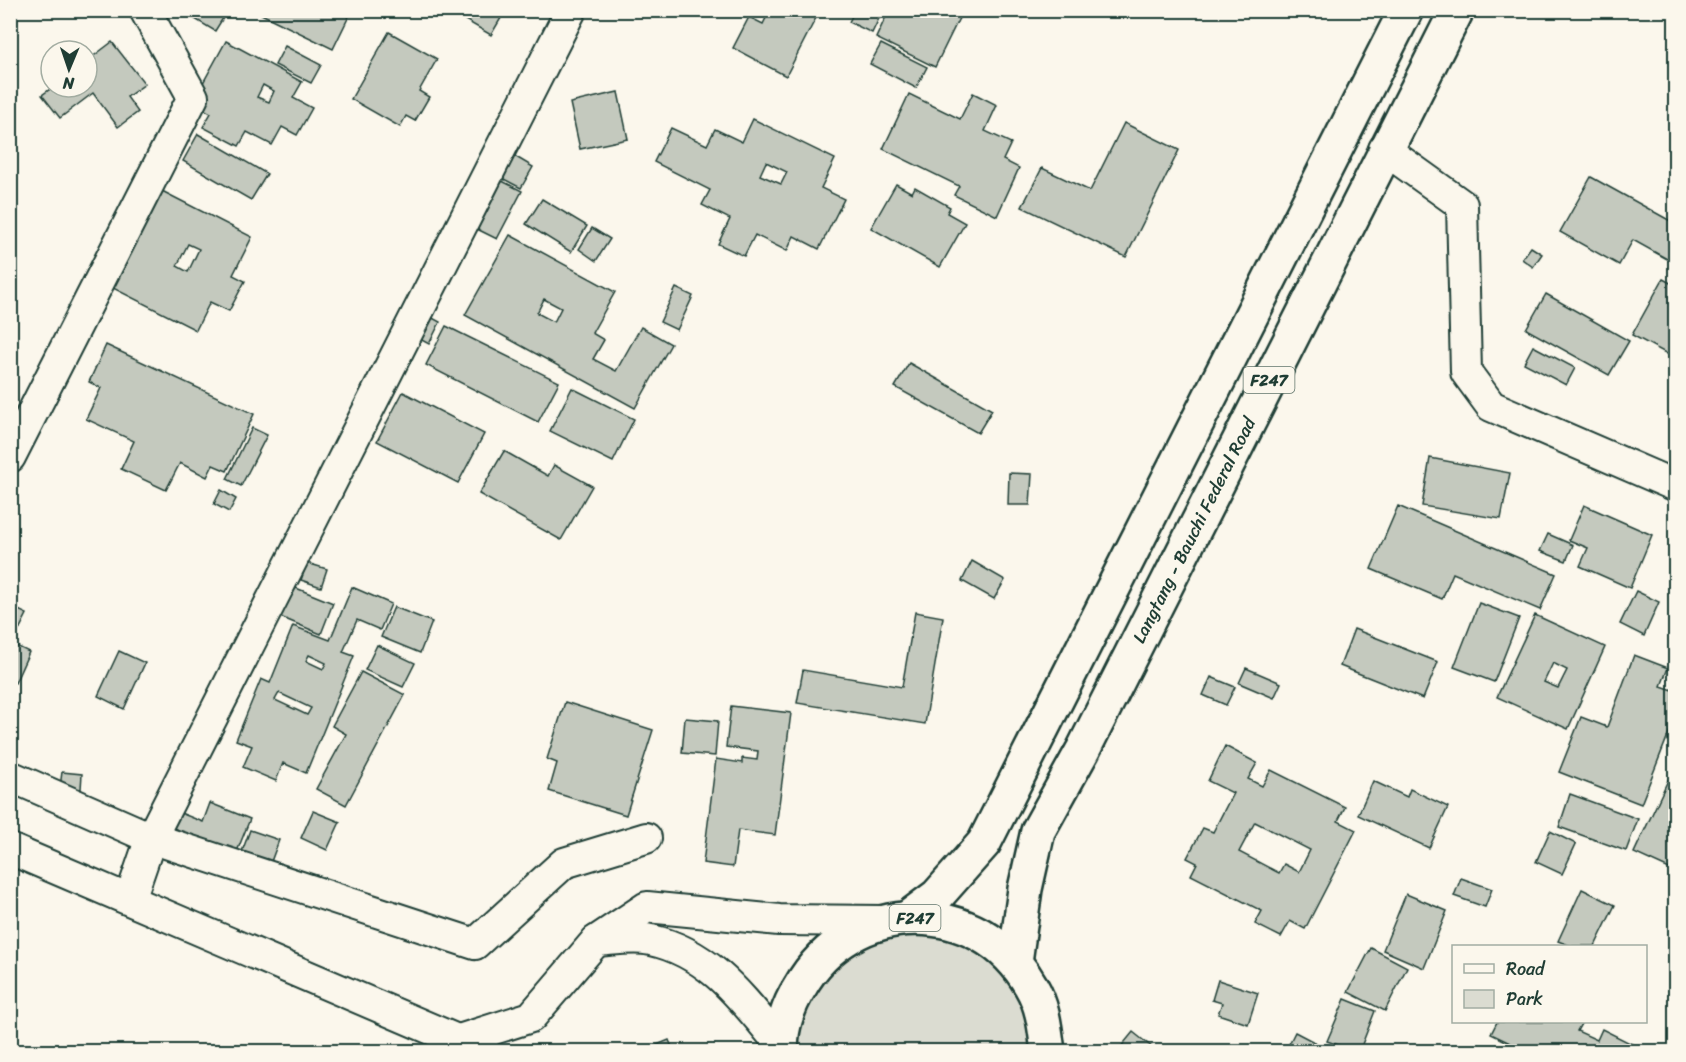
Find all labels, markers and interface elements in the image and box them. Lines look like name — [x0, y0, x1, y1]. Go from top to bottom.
north arrow — [39, 39, 99, 99]
text: N — [62, 69, 76, 98]
road number: F247 — [1244, 367, 1294, 393]
street label: Langtang - Bauchi Federal Road — [1123, 410, 1265, 649]
road number: F247 — [890, 905, 940, 931]
legend — [1452, 945, 1647, 1023]
text: Road — [1506, 953, 1546, 985]
text: Park — [1506, 983, 1543, 1015]

